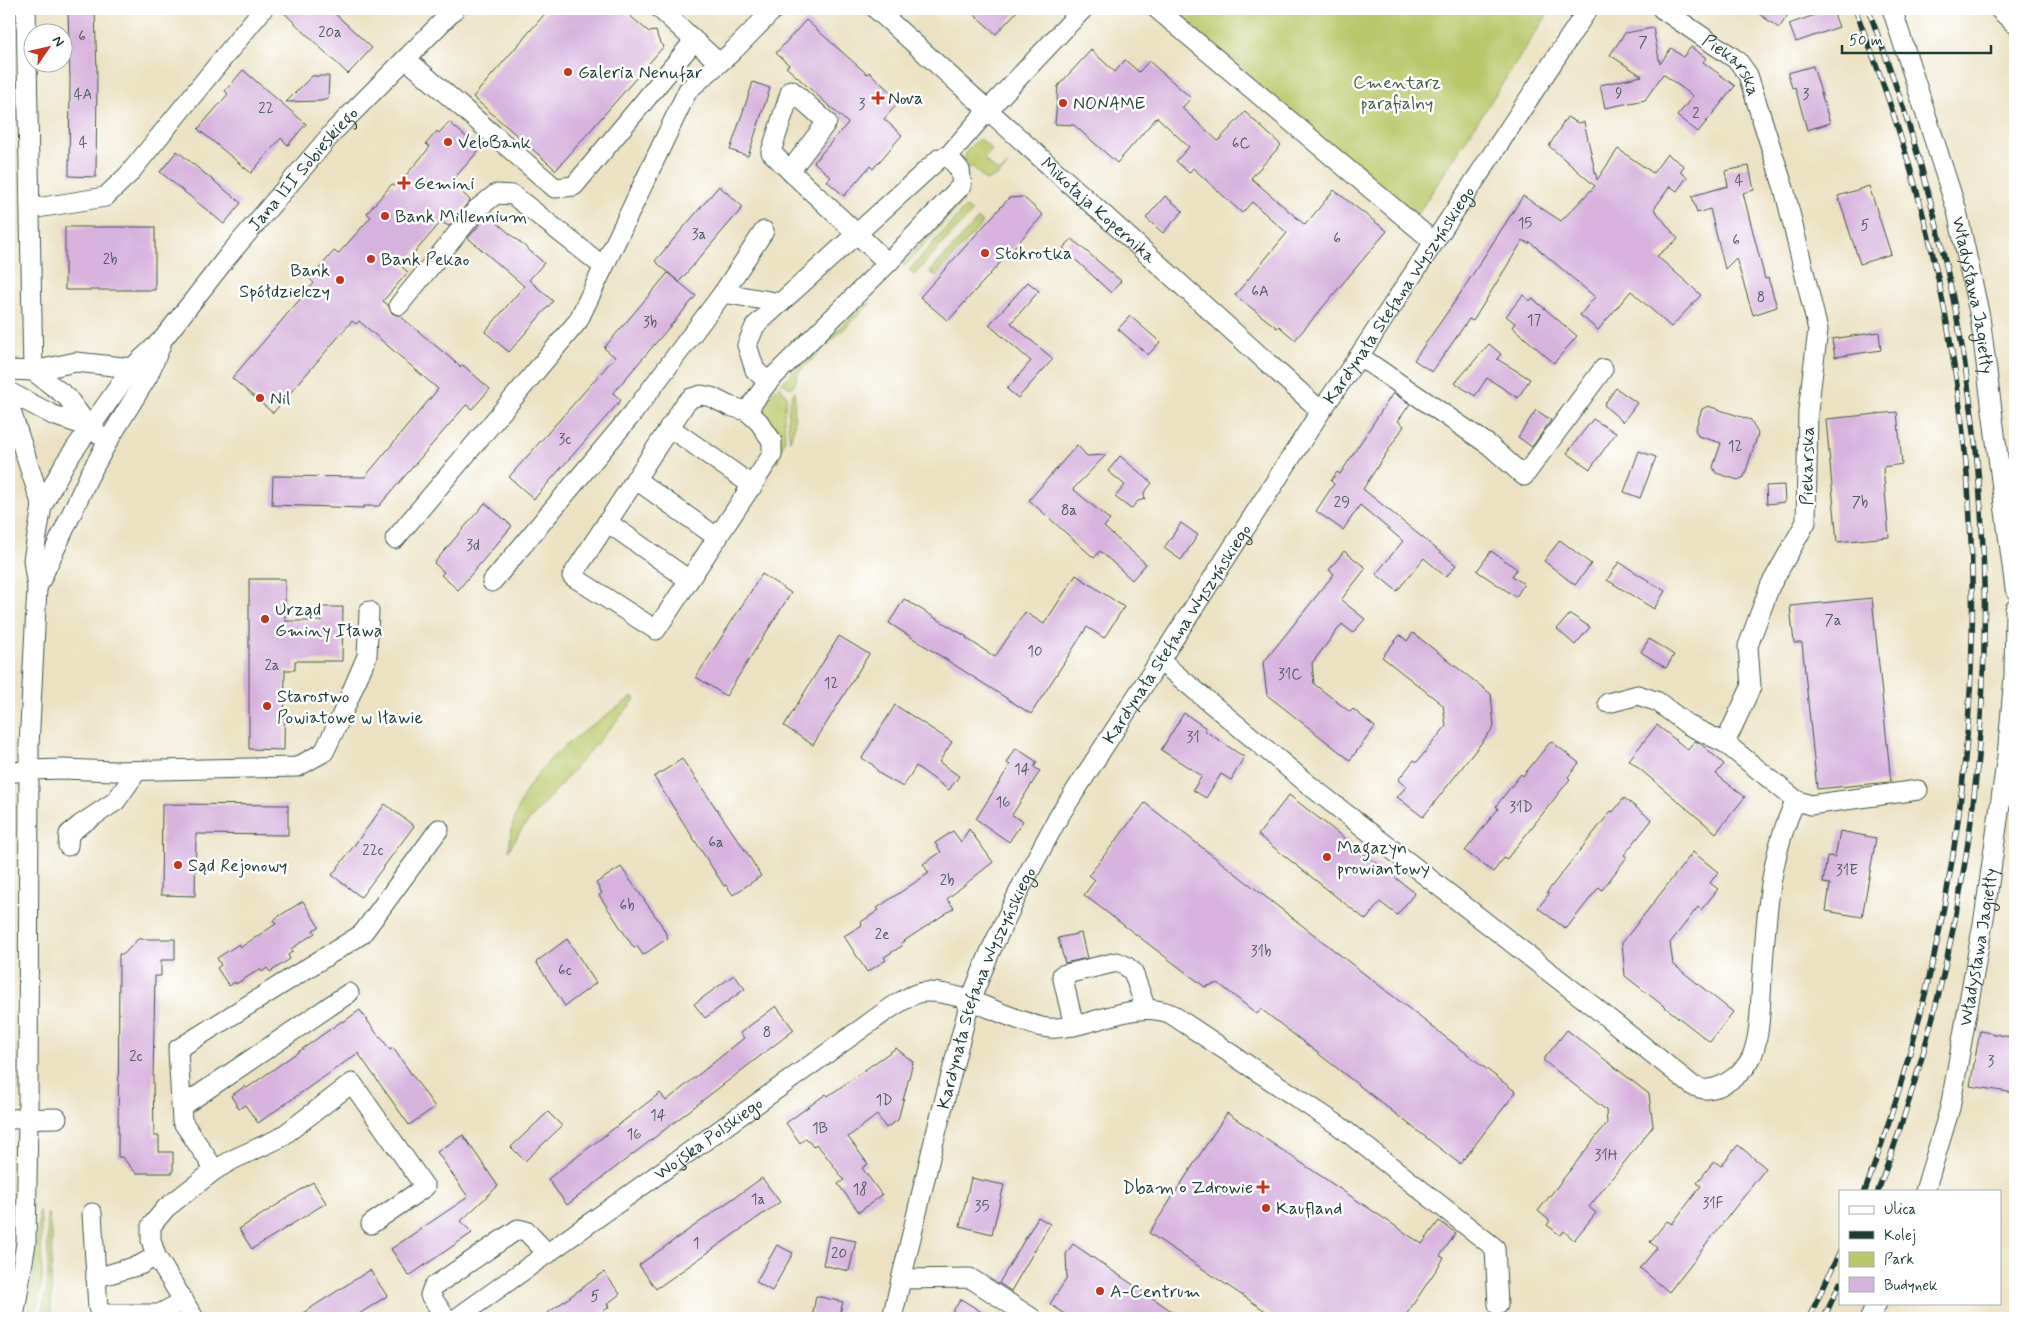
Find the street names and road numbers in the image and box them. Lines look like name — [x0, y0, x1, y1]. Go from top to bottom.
street label: Piekarska — [1697, 29, 1765, 99]
street label: Jana III Sobieskiego — [243, 102, 364, 237]
street label: Mikołaja Kopernika — [1035, 152, 1161, 270]
street label: Kardynała Stefana Wyszyńskiego — [1318, 182, 1481, 409]
street label: Władysława Jagiełły — [1946, 214, 1998, 375]
street label: Piekarska — [1795, 426, 1821, 506]
street label: Kardynała Stefana Wyszyńskiego — [1098, 520, 1258, 749]
street label: Kardynała Stefana Wyszyńskiego — [932, 863, 1042, 1112]
street label: Władysława Jagiełły — [1954, 867, 2004, 1028]
street label: Wojska Polskiego — [650, 1092, 768, 1186]

